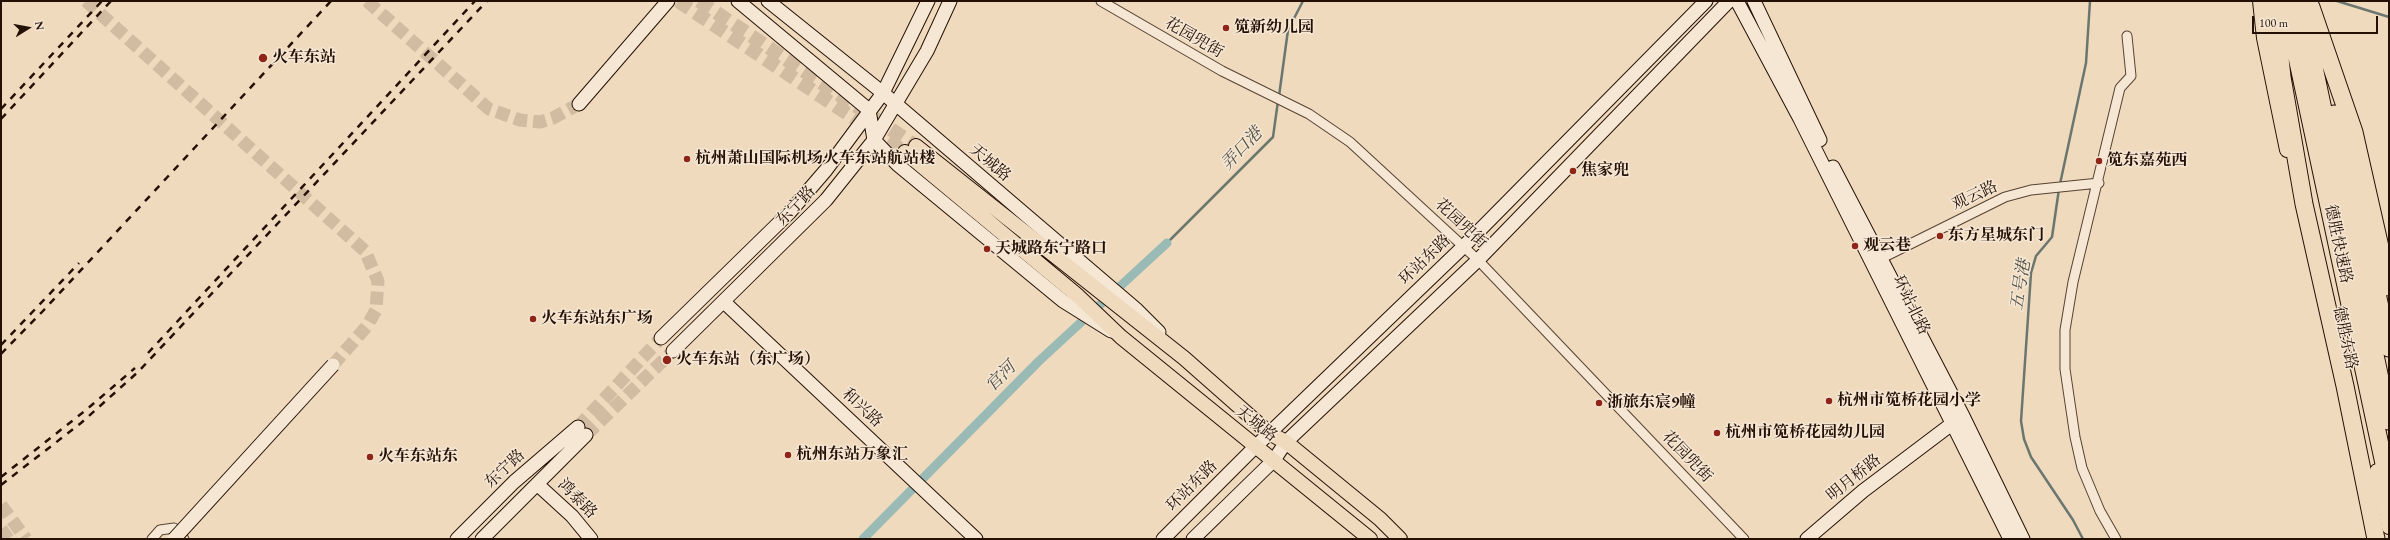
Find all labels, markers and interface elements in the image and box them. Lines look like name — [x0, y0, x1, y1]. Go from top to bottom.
north arrow — [8, 8, 48, 48]
scale bar — [2254, 8, 2380, 34]
street label: 花园兜街 — [1161, 14, 1227, 62]
text: 100 m — [2259, 15, 2288, 31]
place label: 笕新幼儿园 — [1234, 18, 1314, 38]
text: N — [32, 20, 48, 31]
marker: 笕新幼儿园 — [1221, 23, 1231, 33]
place label: 火车东站 — [272, 48, 336, 68]
marker: 火车东站 — [257, 52, 269, 64]
water label: 弄口港 — [1217, 123, 1267, 175]
street label: 天城路 — [965, 140, 1015, 186]
place label: 杭州萧山国际机场火车东站航站楼 — [695, 149, 935, 169]
place label: 笕东嘉苑西 — [2107, 151, 2187, 171]
marker: 杭州萧山国际机场火车东站航站楼 — [682, 154, 692, 164]
marker: 笕东嘉苑西 — [2094, 156, 2104, 166]
place label: 焦家兜 — [1581, 161, 1629, 181]
marker: 焦家兜 — [1568, 166, 1578, 176]
street label: 观云路 — [1949, 177, 2001, 215]
street label: 东宁路 — [772, 182, 820, 230]
street label: 花园兜街 — [1431, 195, 1491, 253]
street label: 德胜快速路 — [2320, 203, 2356, 285]
place label: 东方星城东门 — [1948, 226, 2044, 246]
street label: 环站东路 — [1395, 231, 1455, 289]
marker: 东方星城东门 — [1935, 231, 1945, 241]
place label: 观云巷 — [1863, 236, 1911, 256]
place label: 天城路东宁路口 — [995, 239, 1107, 259]
marker: 观云巷 — [1850, 241, 1860, 251]
marker: 天城路东宁路口 — [982, 244, 992, 254]
water label: 五号港 — [2007, 258, 2035, 312]
street label: 环站北路 — [1888, 272, 1934, 338]
street label: 德胜东路 — [2329, 305, 2361, 371]
place label: 火车东站东广场 — [541, 309, 653, 329]
marker: 火车东站东广场 — [528, 314, 538, 324]
place label: 火车东站（东广场） — [676, 350, 820, 370]
marker: 火车东站（东广场） — [661, 354, 673, 366]
water label: 官河 — [982, 358, 1020, 396]
street label: 和兴路 — [838, 385, 886, 431]
place label: 杭州市笕桥花园小学 — [1837, 391, 1981, 411]
place label: 浙旅东宸9幢 — [1607, 393, 1695, 413]
marker: 杭州市笕桥花园小学 — [1824, 396, 1834, 406]
marker: 浙旅东宸9幢 — [1594, 398, 1604, 408]
street label: 天城路 — [1231, 402, 1281, 446]
place label: 杭州市笕桥花园幼儿园 — [1725, 423, 1885, 443]
street label: 花园兜街 — [1658, 427, 1716, 487]
marker: 杭州市笕桥花园幼儿园 — [1712, 428, 1722, 438]
place label: 杭州东站万象汇 — [796, 445, 908, 465]
street label: 东宁路 — [481, 446, 529, 492]
place label: 火车东站东 — [378, 447, 458, 467]
marker: 杭州东站万象汇 — [783, 450, 793, 460]
street label: 明月桥路 — [1823, 450, 1885, 506]
marker: 火车东站东 — [365, 452, 375, 462]
street label: 环站东路 — [1163, 457, 1221, 515]
street label: 鸿泰路 — [553, 475, 601, 523]

